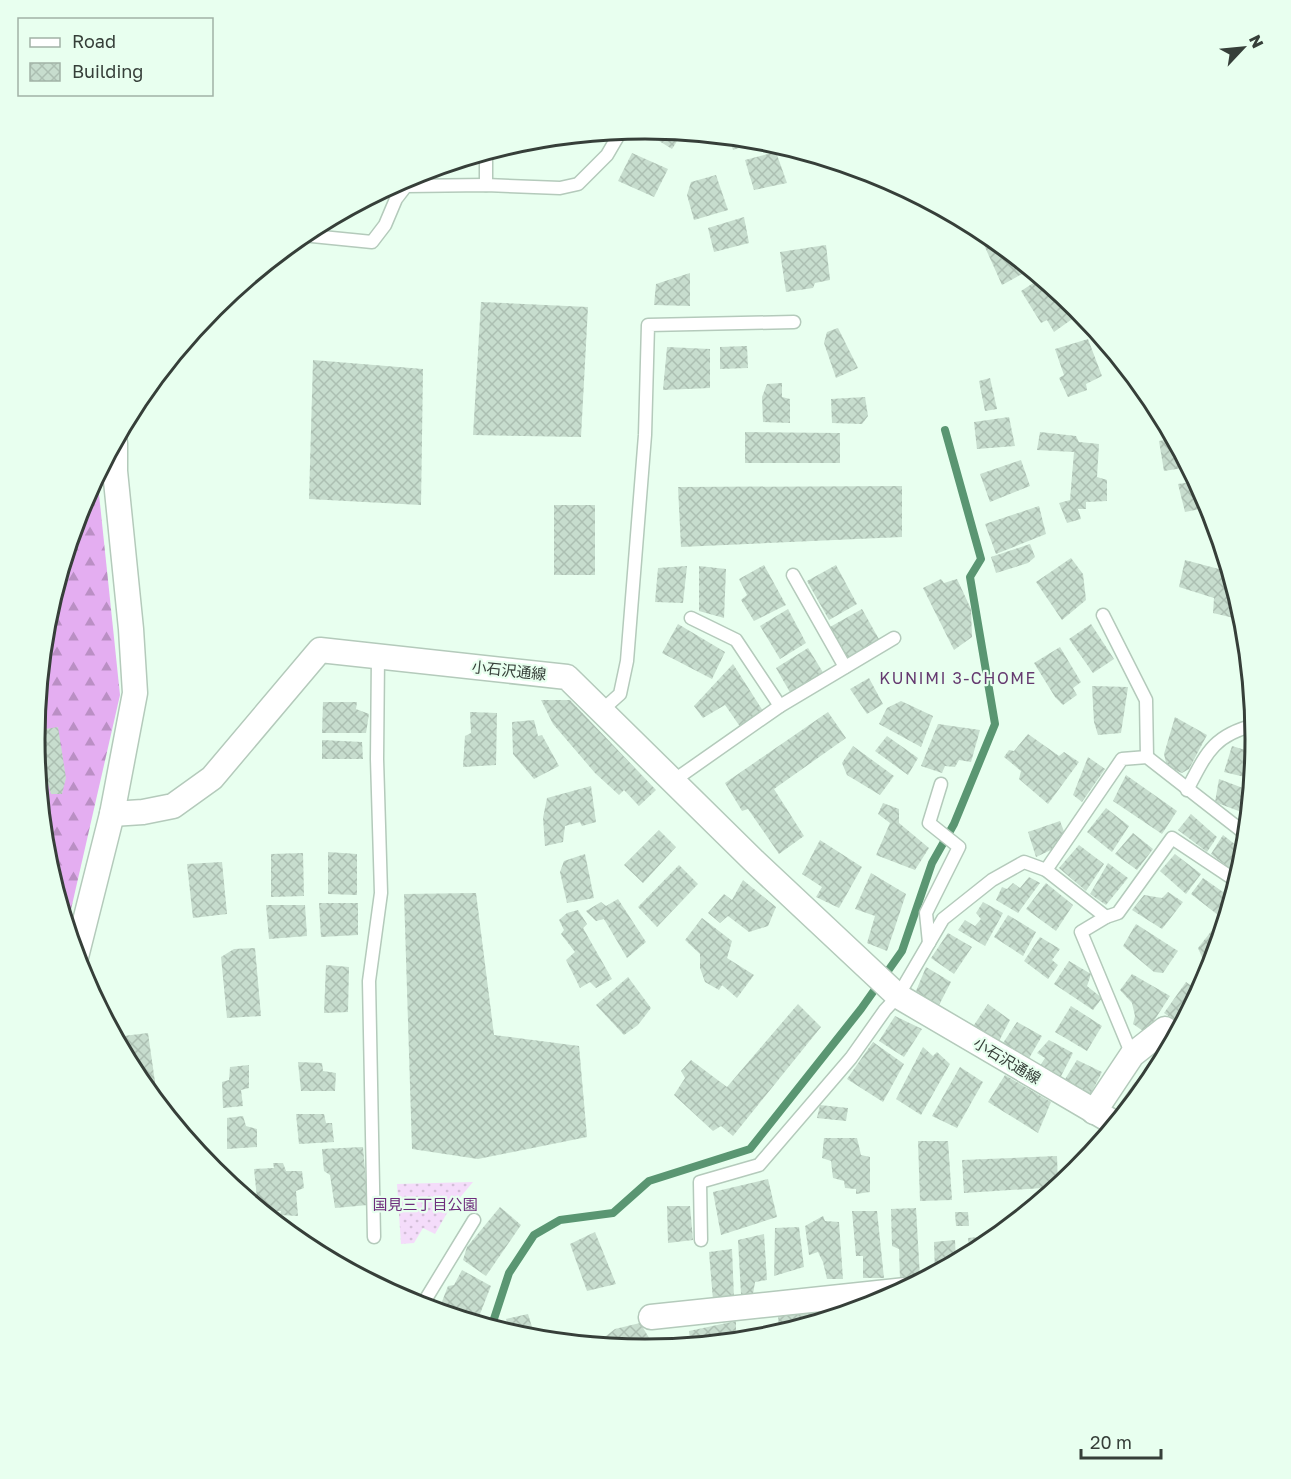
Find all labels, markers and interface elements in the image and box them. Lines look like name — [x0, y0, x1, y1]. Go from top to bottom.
legend — [18, 18, 213, 96]
north arrow — [1213, 18, 1273, 78]
text: Road — [72, 30, 116, 52]
text: N — [1245, 32, 1268, 51]
text: Building — [72, 60, 143, 82]
street label: 小石沢通線 — [471, 657, 547, 683]
district label: KUNIMI 3-CHOME — [879, 668, 1037, 688]
street label: 小石沢通線 — [971, 1033, 1044, 1087]
park label: 国見三丁目公園 — [372, 1195, 478, 1213]
scale bar — [1081, 1422, 1160, 1460]
text: 20 m — [1090, 1431, 1132, 1453]

